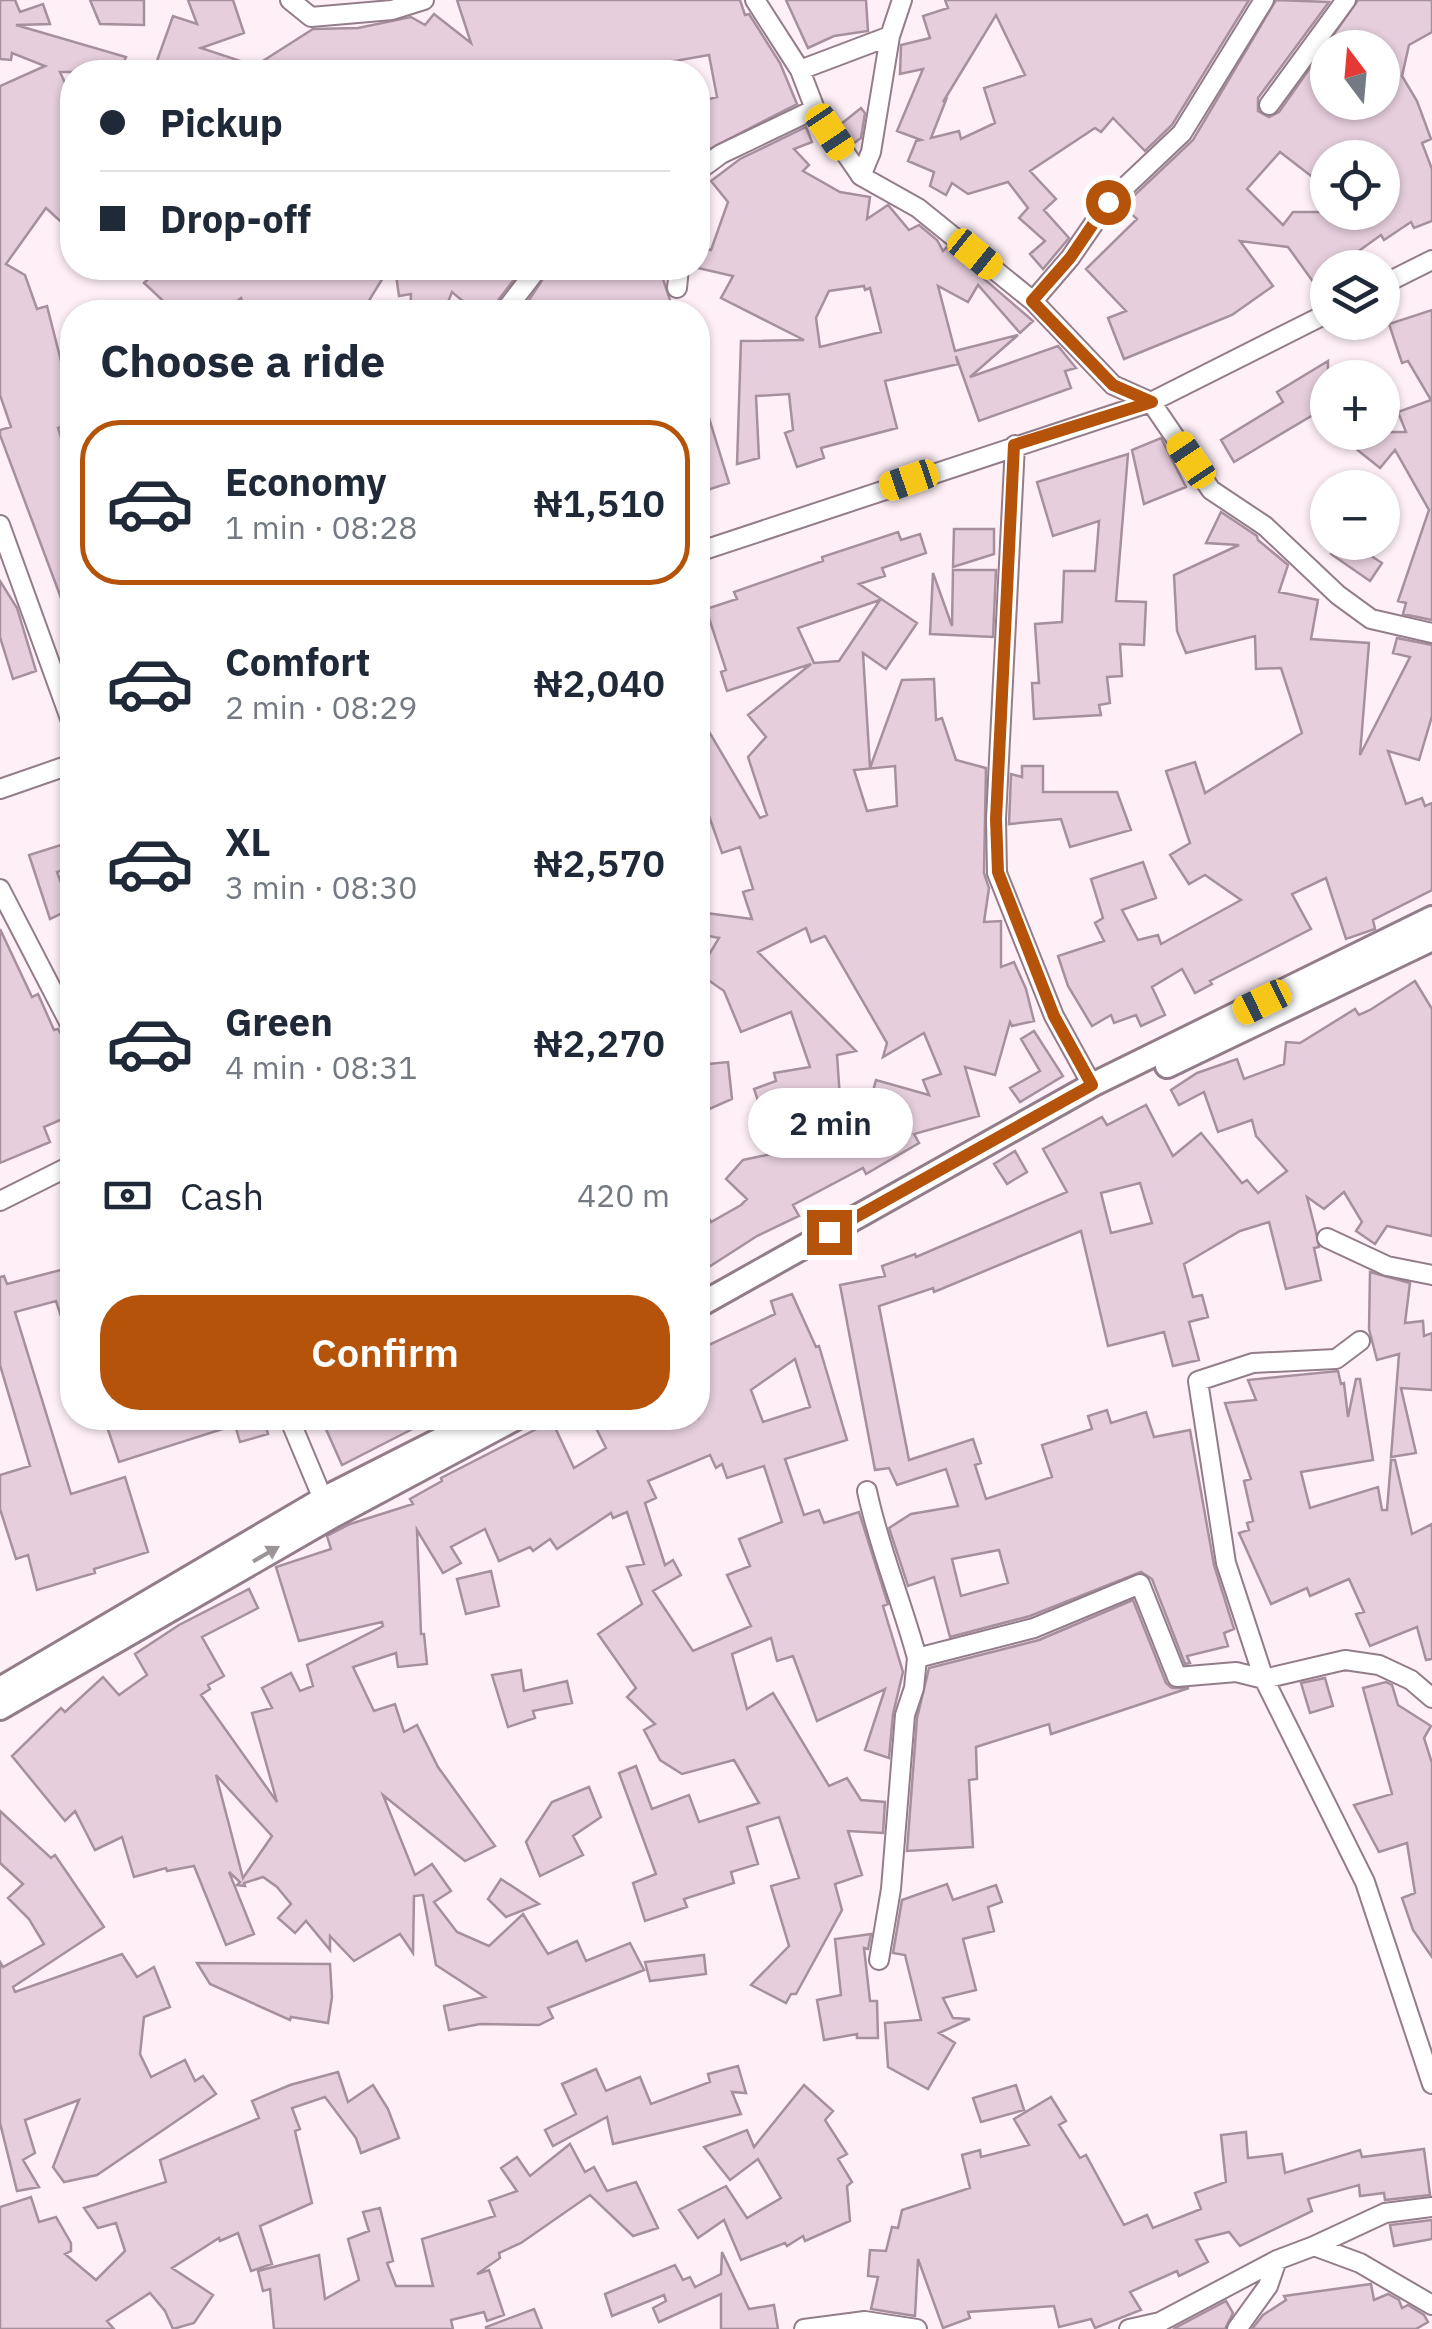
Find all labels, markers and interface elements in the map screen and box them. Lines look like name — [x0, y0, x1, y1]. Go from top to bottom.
north arrow — [1310, 30, 1400, 120]
map controls — [1310, 30, 1400, 560]
text: Pickup — [160, 98, 283, 147]
car — [801, 99, 859, 165]
button: locate — [1310, 140, 1400, 230]
route start — [1086, 180, 1131, 225]
text: Drop-off — [160, 194, 311, 243]
car — [942, 223, 1008, 285]
button: layers — [1310, 250, 1400, 340]
text: Choose a ride — [100, 331, 385, 389]
button: + — [1310, 360, 1400, 450]
car — [1162, 427, 1220, 493]
car — [876, 456, 942, 504]
text: Economy — [225, 457, 387, 506]
icon: car — [105, 458, 195, 548]
button: − — [1310, 470, 1400, 560]
text: ₦1,510 — [534, 478, 665, 527]
text: 1 min · 08:28 — [225, 506, 418, 548]
text: Comfort — [225, 637, 370, 686]
icon: car — [105, 638, 195, 728]
text: ₦2,040 — [534, 658, 665, 707]
text: 2 min · 08:29 — [225, 686, 418, 728]
text: XL — [225, 817, 271, 866]
icon: car — [105, 818, 195, 908]
text: ₦2,570 — [534, 838, 665, 887]
text: 3 min · 08:30 — [225, 866, 418, 908]
car — [1228, 975, 1296, 1029]
text: Green — [225, 997, 333, 1046]
icon: car — [105, 998, 195, 1088]
text: ₦2,270 — [534, 1018, 665, 1067]
text: 4 min · 08:31 — [225, 1046, 418, 1088]
callout: 2 min — [746, 1087, 912, 1157]
text: 2 min — [789, 1102, 872, 1144]
icon: cash — [100, 1168, 155, 1223]
text: Cash — [180, 1171, 264, 1220]
text: 420 m — [577, 1174, 670, 1216]
route end — [807, 1210, 852, 1255]
button: Confirm — [100, 1295, 670, 1410]
one-way arrow — [252, 1546, 280, 1564]

